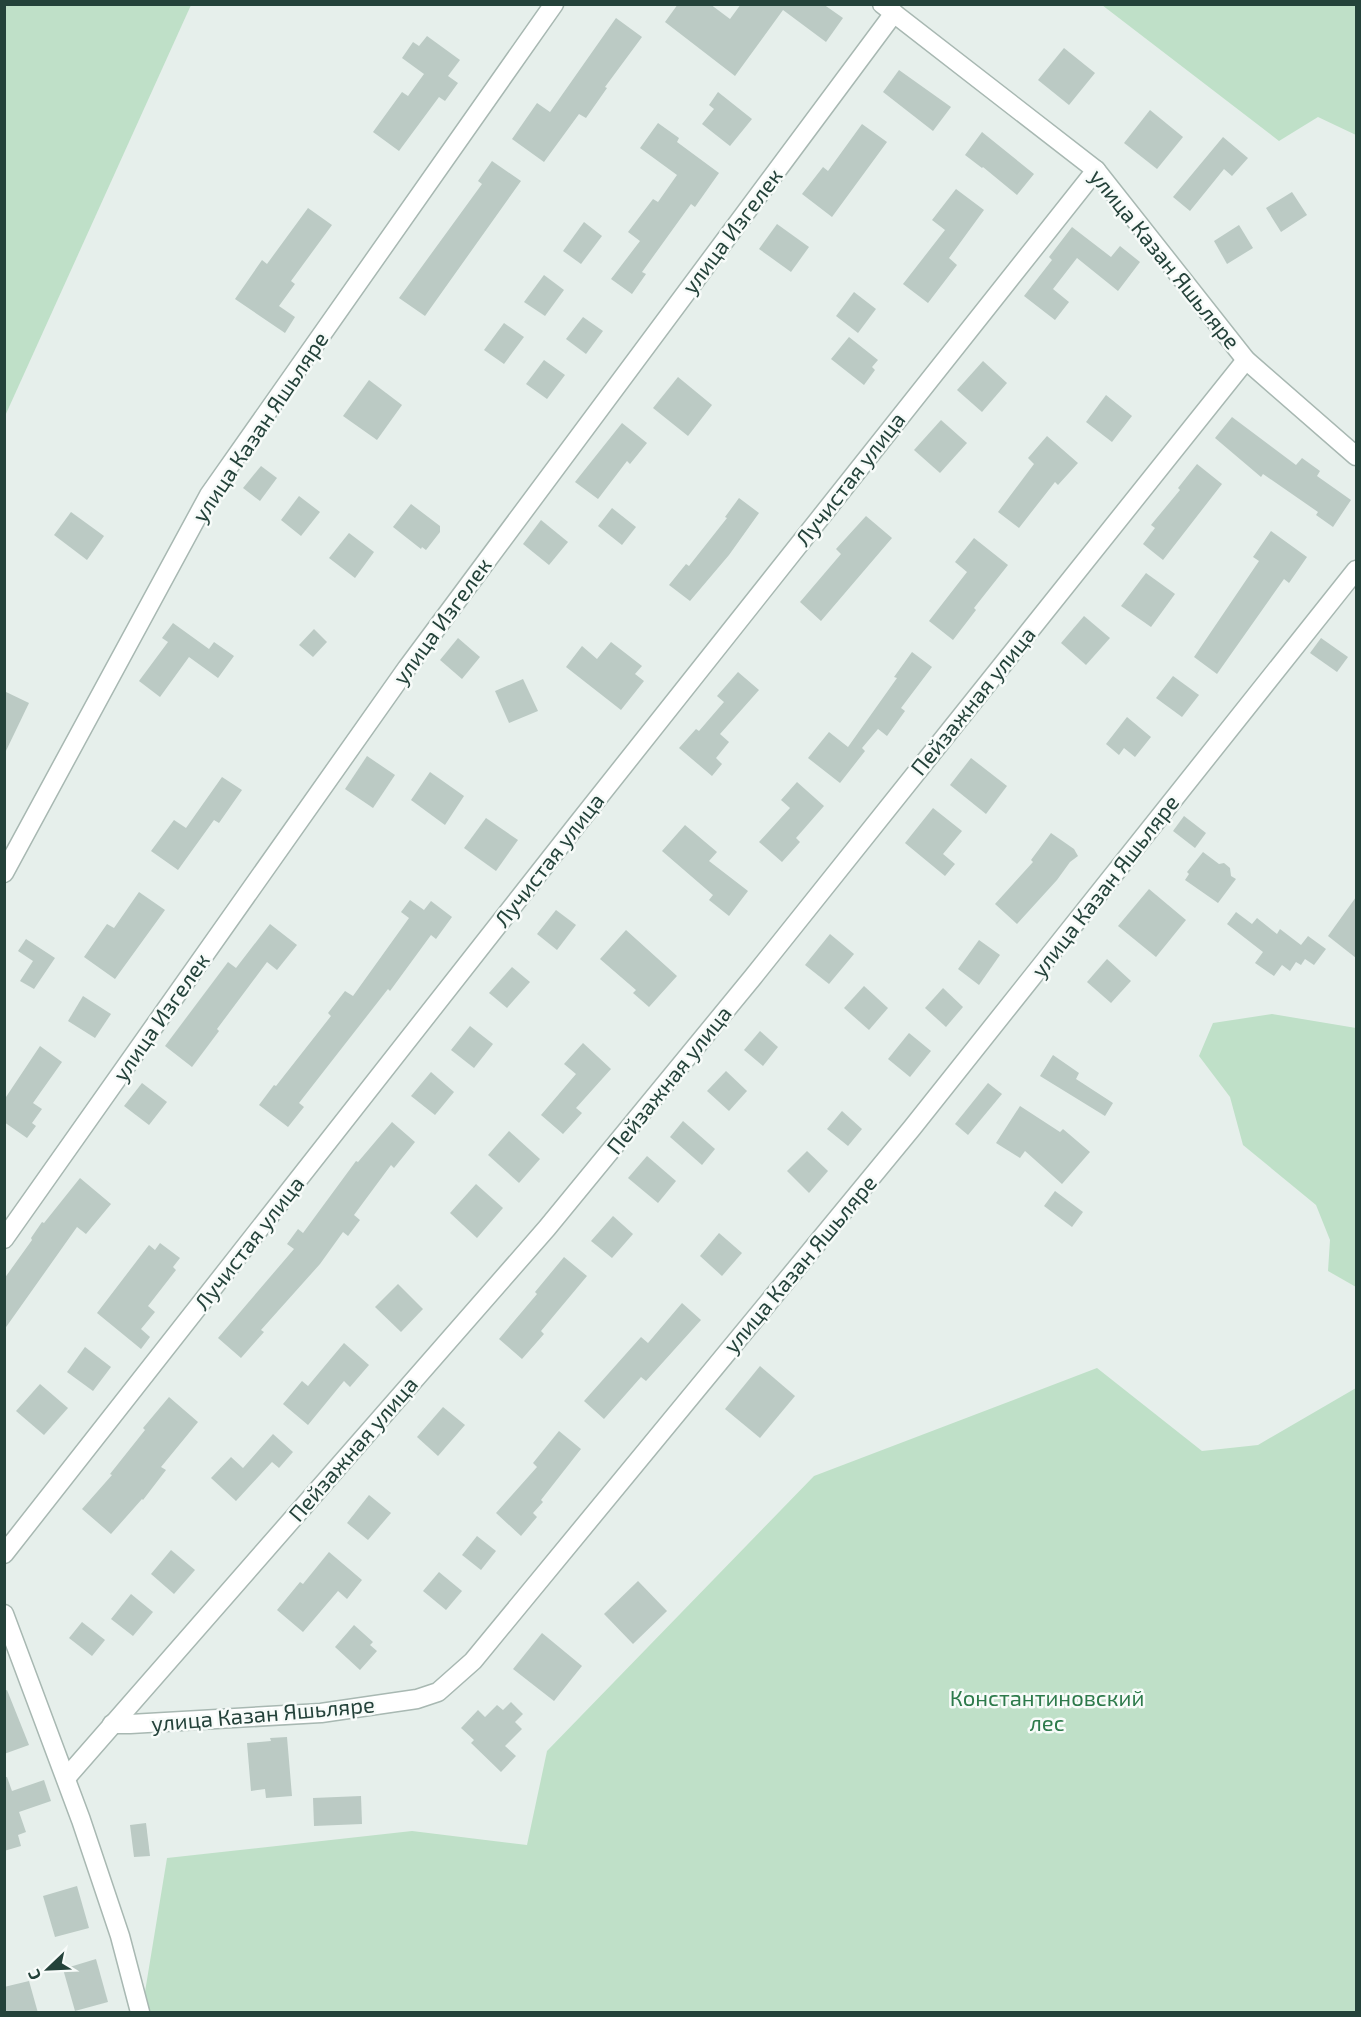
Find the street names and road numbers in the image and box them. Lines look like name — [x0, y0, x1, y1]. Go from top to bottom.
street label: улица Изгелек — [676, 162, 788, 299]
street label: улица Казан Яшьляре — [1084, 163, 1246, 354]
street label: улица Казан Яшьляре — [186, 326, 333, 527]
street label: Лучистая улица — [789, 406, 910, 551]
street label: улица Изгелек — [386, 552, 497, 689]
street label: Пейзажная улица — [904, 621, 1041, 780]
street label: Лучистая улица — [488, 787, 609, 932]
street label: улица Казан Яшьляре — [1025, 789, 1184, 982]
street label: улица Изгелек — [106, 947, 215, 1086]
street label: Пейзажная улица — [600, 1000, 737, 1159]
street label: улица Казан Яшьляре — [717, 1169, 882, 1358]
street label: Лучистая улица — [188, 1170, 309, 1315]
street label: Пейзажная улица — [282, 1371, 423, 1527]
street label: улица Казан Яшьляре — [150, 1690, 376, 1737]

